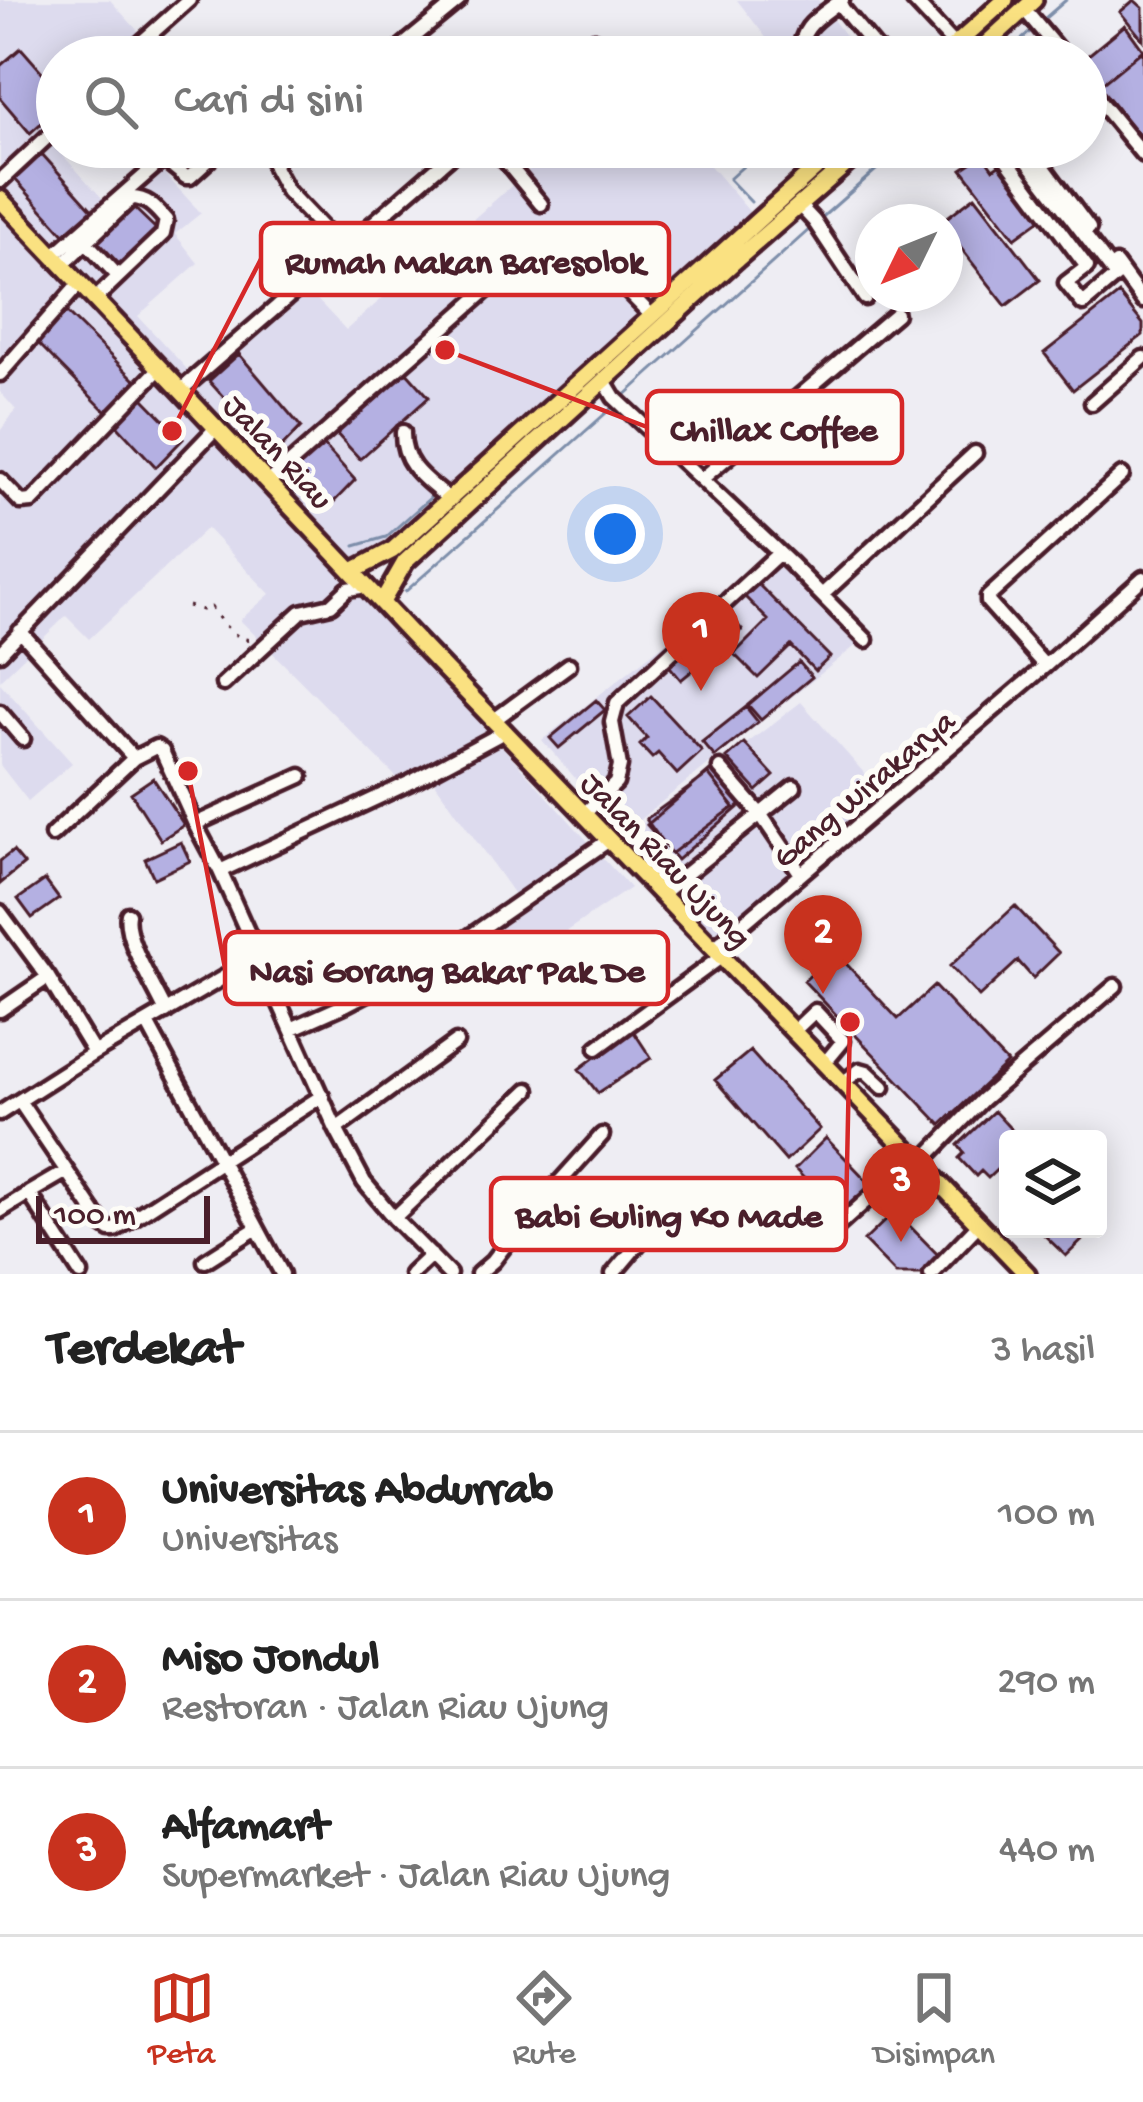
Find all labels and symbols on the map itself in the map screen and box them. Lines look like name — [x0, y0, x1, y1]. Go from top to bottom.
north arrow — [855, 204, 963, 312]
callout: Rumah Makan Baresolok — [261, 223, 669, 295]
text: Rumah Makan Baresolok — [285, 244, 649, 287]
street label: Jalan Riau — [213, 389, 338, 519]
callout: Chillax Coffee — [647, 391, 902, 463]
text: Chillax Coffee — [670, 412, 879, 455]
your location — [585, 504, 645, 564]
pin: 1 — [662, 592, 740, 691]
street label: Gang Wirakarya — [767, 703, 966, 879]
street label: Jalan Riau Ujung — [570, 766, 757, 958]
pin: 2 — [784, 895, 862, 994]
callout: Nasi Gorang Bakar Pak De — [225, 932, 668, 1004]
text: Nasi Gorang Bakar Pak De — [249, 953, 646, 996]
pin: 3 — [862, 1143, 940, 1242]
callout: Babi Guling Ko Made — [491, 1178, 846, 1250]
scale bar — [36, 1190, 210, 1243]
text: Babi Guling Ko Made — [515, 1198, 824, 1241]

